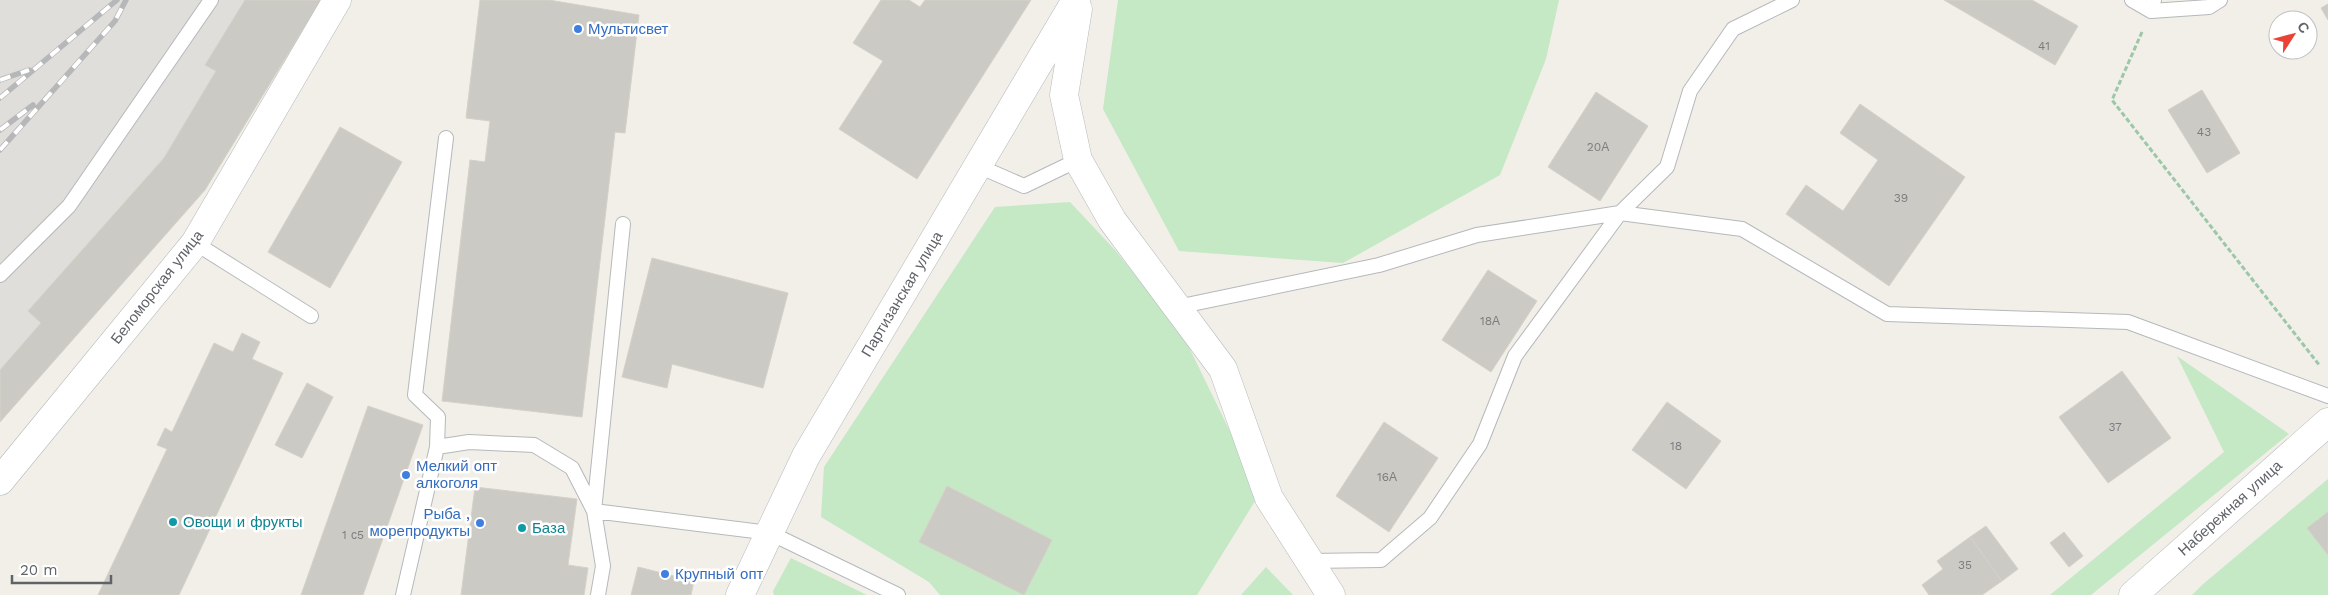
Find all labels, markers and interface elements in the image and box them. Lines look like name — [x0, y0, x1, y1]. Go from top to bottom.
north arrow — [2268, 10, 2318, 60]
text: С — [2294, 19, 2313, 36]
place label: Мультисвет — [588, 20, 669, 38]
marker: Мультисвет — [572, 23, 584, 35]
house number: 41 — [2038, 39, 2050, 53]
house number: 43 — [2197, 125, 2211, 139]
house number: 20А — [1587, 140, 1609, 154]
house number: 39 — [1894, 191, 1908, 205]
street label: Беломорская улица — [107, 226, 207, 347]
street label: Партизанская улица — [857, 227, 947, 360]
house number: 18А — [1480, 314, 1500, 328]
house number: 37 — [2108, 420, 2122, 434]
house number: 18 — [1670, 439, 1682, 453]
street label: Набережная улица — [2174, 456, 2286, 559]
place label: Мелкий опт алкоголя — [416, 457, 497, 492]
marker: Мелкий опт алкоголя — [400, 469, 412, 481]
house number: 16А — [1377, 470, 1397, 484]
place label: Рыба , морепродукты — [370, 505, 470, 540]
place label: Овощи и фрукты — [183, 513, 303, 531]
marker: Овощи и фрукты — [167, 516, 179, 528]
marker: Рыба , морепродукты — [474, 517, 486, 529]
place label: База — [532, 519, 566, 537]
marker: База — [516, 522, 528, 534]
house number: 1 с5 — [342, 528, 364, 542]
scale bar — [12, 552, 111, 584]
house number: 35 — [1958, 558, 1972, 572]
text: 20 m — [20, 561, 58, 579]
place label: Крупный опт — [675, 565, 764, 583]
marker: Крупный опт — [659, 568, 671, 580]

